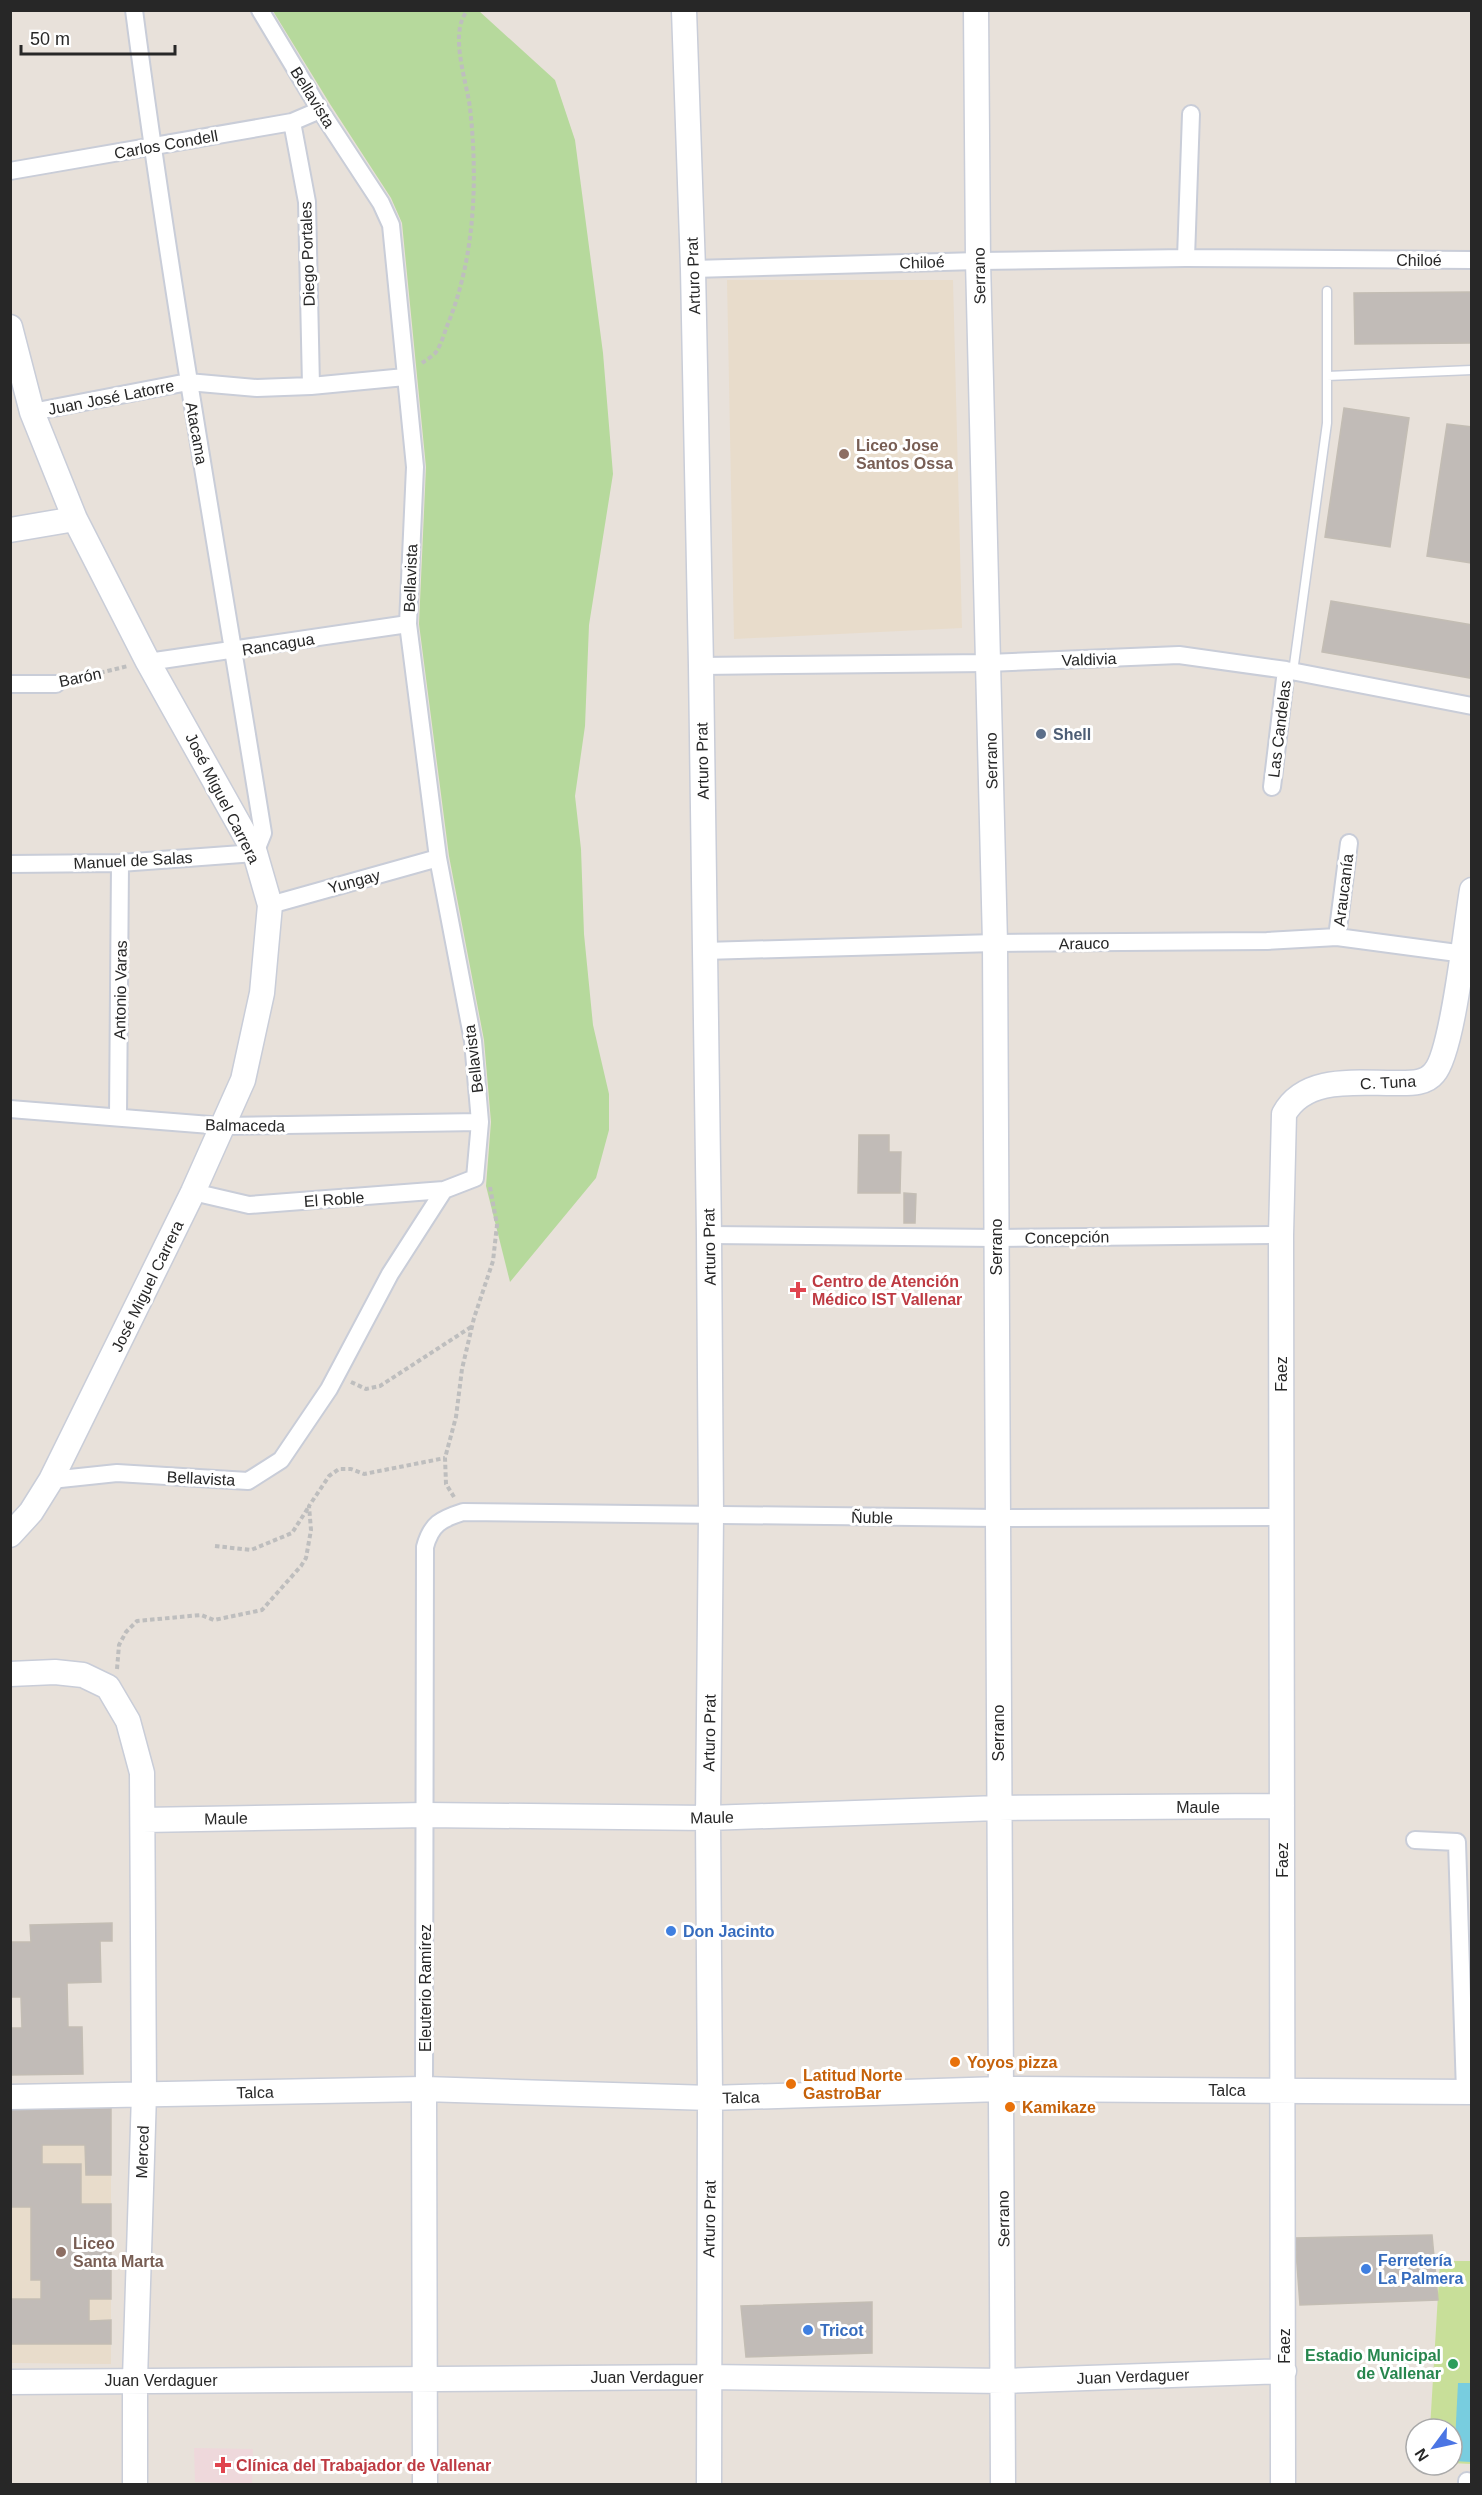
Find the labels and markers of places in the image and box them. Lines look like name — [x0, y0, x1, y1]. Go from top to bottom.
place label: Liceo Jose Santos Ossa — [856, 437, 953, 472]
marker: Liceo Jose Santos Ossa — [837, 447, 851, 461]
place label: Shell — [1053, 726, 1091, 743]
marker: Shell — [1034, 727, 1048, 741]
place label: Centro de Atención Médico IST Vallenar — [812, 1273, 962, 1308]
marker: Centro de Atención Médico IST Vallenar — [789, 1281, 807, 1299]
place label: Don Jacinto — [683, 1923, 775, 1940]
marker: Don Jacinto — [664, 1924, 678, 1938]
place label: Yoyos pizza — [967, 2054, 1057, 2071]
marker: Yoyos pizza — [948, 2055, 962, 2069]
place label: Latitud Norte GastroBar — [803, 2067, 903, 2102]
marker: Latitud Norte GastroBar — [784, 2077, 798, 2091]
place label: Kamikaze — [1022, 2099, 1096, 2116]
marker: Kamikaze — [1003, 2100, 1017, 2114]
place label: Liceo Santa Marta — [73, 2235, 164, 2270]
marker: Liceo Santa Marta — [54, 2245, 68, 2259]
place label: Ferretería La Palmera — [1378, 2252, 1463, 2287]
marker: Ferretería La Palmera — [1359, 2262, 1373, 2276]
place label: Tricot — [820, 2322, 864, 2339]
marker: Tricot — [801, 2323, 815, 2337]
place label: Estadio Municipal de Vallenar — [1305, 2347, 1441, 2382]
marker: Estadio Municipal de Vallenar — [1446, 2357, 1460, 2371]
marker: Clínica del Trabajador de Vallenar — [214, 2456, 232, 2474]
place label: Clínica del Trabajador de Vallenar — [236, 2457, 491, 2474]

